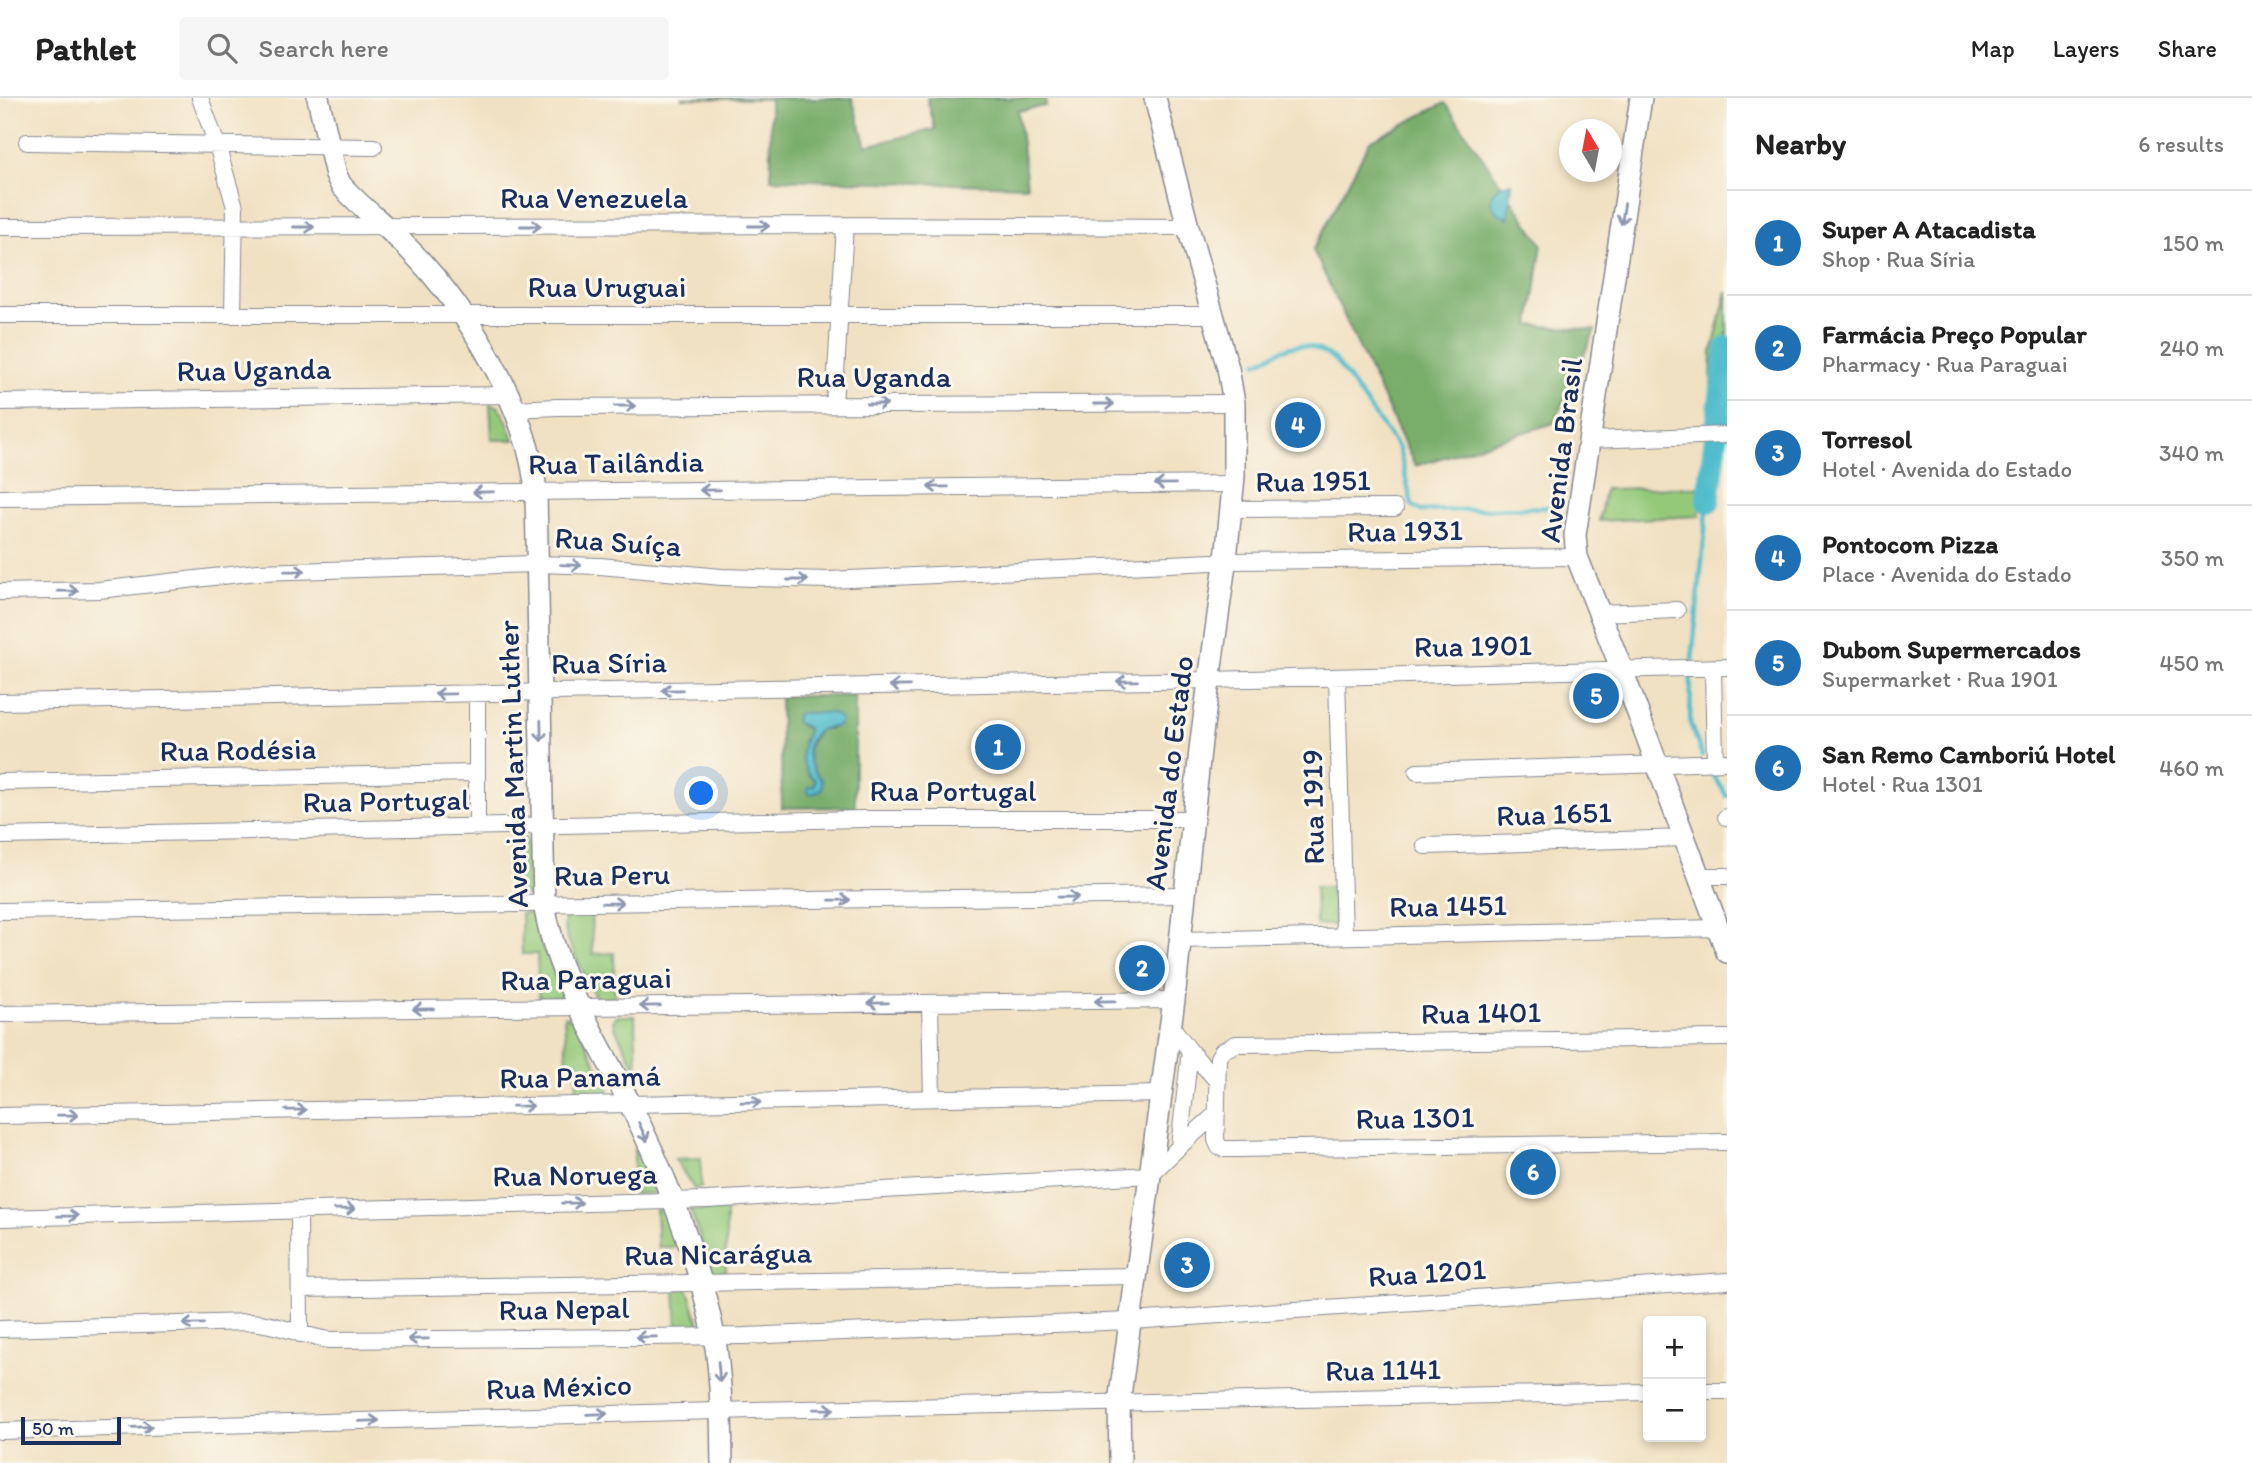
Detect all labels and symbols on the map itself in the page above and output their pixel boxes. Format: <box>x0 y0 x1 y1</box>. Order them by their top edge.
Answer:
north arrow <box>1559 119 1622 182</box>
street label: Rua Venezuela <box>500 179 688 216</box>
one-way arrow <box>1616 202 1629 225</box>
one-way arrow <box>520 219 543 233</box>
one-way arrow <box>747 219 770 233</box>
one-way arrow <box>292 220 315 234</box>
street label: Rua Uruguai <box>528 268 686 305</box>
street label: Rua Uganda <box>176 350 332 389</box>
street label: Avenida Brasil <box>1531 355 1590 544</box>
street label: Rua Uganda <box>797 358 952 395</box>
one-way arrow <box>1093 397 1116 411</box>
one-way arrow <box>865 398 888 411</box>
one-way arrow <box>613 399 636 413</box>
pin: 4 <box>1275 399 1321 451</box>
street label: Rua Tailândia <box>528 442 705 483</box>
street label: Rua 1951 <box>1255 461 1371 500</box>
one-way arrow <box>1154 478 1177 491</box>
one-way arrow <box>926 480 949 494</box>
one-way arrow <box>699 483 722 497</box>
one-way arrow <box>472 485 495 499</box>
street label: Rua 1931 <box>1347 511 1463 550</box>
street label: Rua Suíça <box>553 519 683 564</box>
one-way arrow <box>559 558 582 571</box>
one-way arrow <box>283 564 306 577</box>
one-way arrow <box>786 573 809 587</box>
one-way arrow <box>56 584 79 597</box>
street label: Avenida Martin Luther <box>489 620 536 908</box>
street label: Rua 1901 <box>1414 626 1532 665</box>
street label: Rua Síria <box>551 643 668 682</box>
street label: Avenida do Estado <box>1136 654 1201 892</box>
pin: 5 <box>1573 670 1619 722</box>
one-way arrow <box>1116 675 1139 688</box>
one-way arrow <box>888 679 911 692</box>
one-way arrow <box>661 683 684 696</box>
one-way arrow <box>433 687 456 701</box>
one-way arrow <box>534 719 548 742</box>
pin: 1 <box>975 721 1021 773</box>
street label: Rua Rodésia <box>159 730 317 769</box>
street label: Rua 1919 <box>1293 749 1332 865</box>
street label: Rua Portugal <box>870 772 1037 809</box>
your location <box>684 776 718 810</box>
street label: Rua Portugal <box>302 781 470 820</box>
street label: Rua 1651 <box>1496 793 1613 834</box>
street label: Rua Peru <box>554 855 670 894</box>
street label: Rua 1451 <box>1389 886 1507 925</box>
one-way arrow <box>1056 890 1079 903</box>
one-way arrow <box>828 893 851 906</box>
one-way arrow <box>601 896 624 909</box>
pin: 2 <box>1119 942 1165 994</box>
street label: Rua Paraguai <box>500 959 672 998</box>
street label: Rua 1401 <box>1420 993 1542 1032</box>
one-way arrow <box>1094 994 1117 1008</box>
one-way arrow <box>867 997 890 1010</box>
one-way arrow <box>639 999 662 1013</box>
one-way arrow <box>412 1002 435 1016</box>
street label: Rua Panamá <box>499 1057 661 1096</box>
one-way arrow <box>739 1095 762 1109</box>
street label: Rua 1301 <box>1355 1098 1475 1137</box>
one-way arrow <box>511 1099 534 1113</box>
one-way arrow <box>284 1104 307 1117</box>
one-way arrow <box>56 1108 79 1122</box>
one-way arrow <box>637 1121 650 1143</box>
pin: 6 <box>1510 1146 1556 1198</box>
street label: Rua Noruega <box>492 1155 658 1194</box>
one-way arrow <box>560 1197 583 1210</box>
one-way arrow <box>333 1202 356 1216</box>
one-way arrow <box>56 1209 79 1223</box>
street label: Rua Nicarágua <box>624 1233 813 1274</box>
pin: 3 <box>1164 1239 1210 1291</box>
street label: Rua 1201 <box>1367 1250 1487 1295</box>
street label: Rua Nepal <box>498 1289 630 1328</box>
one-way arrow <box>182 1317 205 1330</box>
one-way arrow <box>635 1330 658 1343</box>
one-way arrow <box>407 1332 430 1346</box>
street label: Rua 1141 <box>1325 1350 1441 1389</box>
one-way arrow <box>713 1360 726 1382</box>
street label: Rua México <box>485 1365 633 1408</box>
one-way arrow <box>812 1402 835 1416</box>
one-way arrow <box>585 1408 608 1421</box>
scale bar <box>21 1414 121 1446</box>
one-way arrow <box>357 1414 380 1427</box>
one-way arrow <box>130 1421 153 1434</box>

